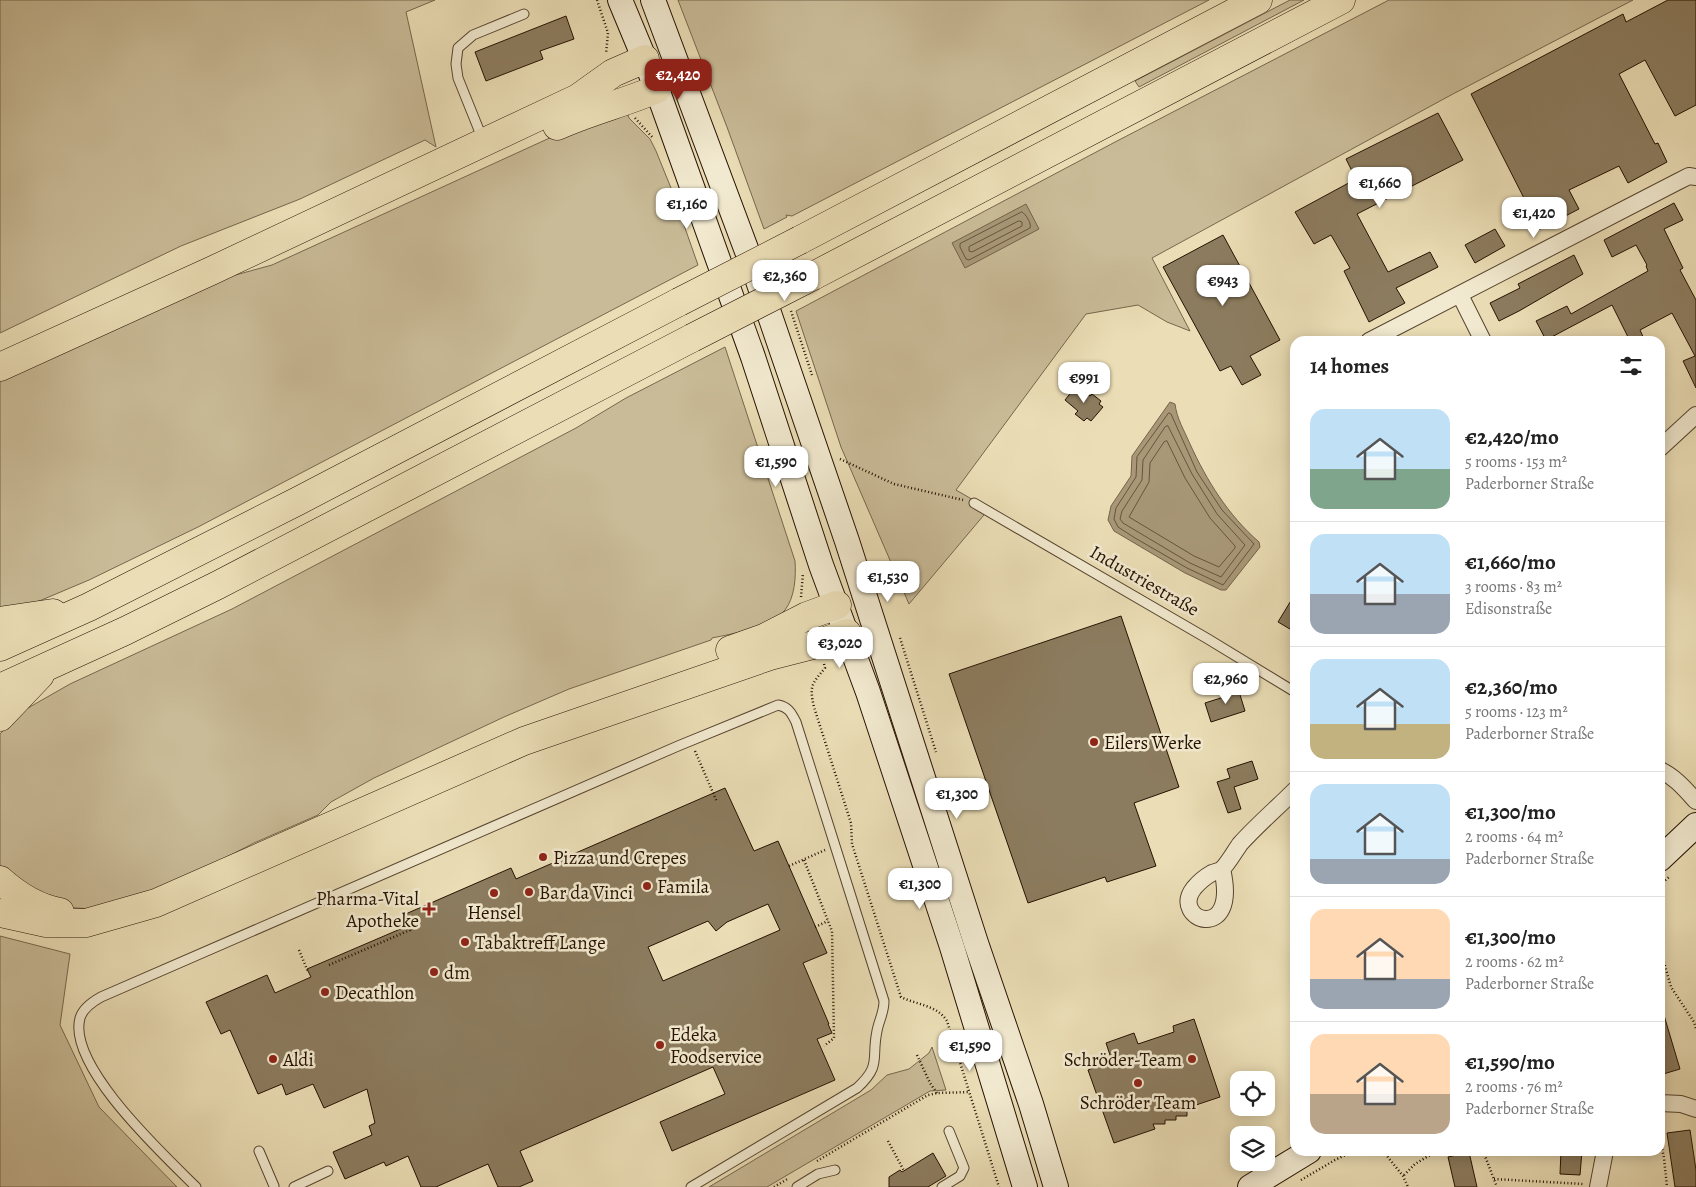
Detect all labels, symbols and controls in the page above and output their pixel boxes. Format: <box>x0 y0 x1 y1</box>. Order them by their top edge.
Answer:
pin: €2,420 <box>637 58 719 101</box>
text: €2,420 <box>656 64 700 86</box>
pin: €1,660 <box>1339 166 1421 209</box>
text: €1,660 <box>1359 172 1401 194</box>
pin: €1,160 <box>646 188 728 230</box>
text: €1,160 <box>667 193 707 215</box>
pin: €1,420 <box>1493 196 1575 239</box>
text: €1,420 <box>1513 202 1555 224</box>
pin: €2,360 <box>744 260 826 302</box>
pin: €943 <box>1193 264 1253 307</box>
text: €2,360 <box>763 265 807 287</box>
text: €943 <box>1208 270 1239 292</box>
text: 14 homes <box>1310 352 1389 380</box>
icon: filters <box>1617 352 1645 380</box>
pin: €991 <box>1054 362 1114 404</box>
text: €991 <box>1069 367 1099 389</box>
text: €2,420/mo <box>1465 423 1559 451</box>
icon: home <box>1350 429 1410 489</box>
pin: €1,590 <box>735 446 817 488</box>
text: €1,590 <box>755 451 797 473</box>
text: 5 rooms · 153 m² <box>1465 451 1567 473</box>
text: Paderborner Straße <box>1465 473 1594 495</box>
street label: Industriestraße <box>1085 539 1204 623</box>
text: €1,660/mo <box>1465 548 1556 576</box>
icon: home <box>1350 554 1410 614</box>
pin: €1,530 <box>847 560 929 603</box>
text: €1,530 <box>868 566 908 588</box>
text: 3 rooms · 83 m² <box>1465 576 1562 598</box>
text: Edisonstraße <box>1465 598 1552 620</box>
pin: €3,020 <box>799 626 881 669</box>
text: €3,020 <box>818 632 862 654</box>
pin: €2,960 <box>1185 662 1267 705</box>
text: €2,960 <box>1204 668 1248 690</box>
text: €2,360/mo <box>1465 673 1558 701</box>
icon: home <box>1350 679 1410 739</box>
text: 5 rooms · 123 m² <box>1465 701 1568 723</box>
text: Paderborner Straße <box>1465 723 1594 745</box>
place label: Eilers Werke <box>1104 730 1202 756</box>
marker: Eilers Werke <box>1088 736 1100 748</box>
pin: €1,300 <box>916 778 998 820</box>
text: €1,300 <box>936 783 978 805</box>
text: €1,300/mo <box>1465 798 1556 826</box>
icon: home <box>1350 804 1410 864</box>
text: 2 rooms · 64 m² <box>1465 826 1563 848</box>
place label: Pizza und Crepes <box>553 845 687 871</box>
text: Paderborner Straße <box>1465 848 1594 870</box>
marker: Pizza und Crepes <box>537 851 549 863</box>
pin: €1,300 <box>879 868 961 910</box>
text: €1,300 <box>899 873 941 895</box>
place label: Famila <box>657 874 710 900</box>
place label: Bar da Vinci <box>539 880 633 906</box>
marker: Famila <box>641 880 653 892</box>
place label: Pharma-Vital Apotheke <box>316 886 419 934</box>
marker: Bar da Vinci <box>523 886 535 898</box>
marker: Hensel <box>488 887 500 899</box>
place label: Hensel <box>467 900 521 926</box>
marker: Pharma-Vital Apotheke <box>423 903 435 915</box>
text: €1,300/mo <box>1465 923 1556 951</box>
icon: home <box>1350 929 1410 989</box>
place label: Tabaktreff Lange <box>475 930 606 956</box>
marker: Tabaktreff Lange <box>459 936 471 948</box>
text: 2 rooms · 62 m² <box>1465 951 1564 973</box>
place label: dm <box>444 960 470 986</box>
marker: dm <box>428 966 440 978</box>
text: Paderborner Straße <box>1465 973 1594 995</box>
place label: Decathlon <box>335 980 415 1006</box>
marker: Decathlon <box>319 986 331 998</box>
place label: Edeka Foodservice <box>670 1022 762 1070</box>
pin: €1,590 <box>929 1030 1011 1072</box>
text: €1,590 <box>949 1035 991 1057</box>
marker: Edeka Foodservice <box>654 1039 666 1051</box>
place label: Aldi <box>282 1047 314 1073</box>
place label: Schröder-Team <box>1064 1047 1182 1073</box>
text: €1,590/mo <box>1465 1048 1555 1076</box>
marker: Aldi <box>267 1053 279 1065</box>
marker: Schröder-Team <box>1186 1053 1198 1065</box>
icon: home <box>1350 1054 1410 1114</box>
map controls <box>1230 1071 1275 1171</box>
button: locate <box>1230 1071 1275 1116</box>
text: 2 rooms · 76 m² <box>1465 1076 1563 1098</box>
marker: Schröder Team <box>1132 1077 1144 1089</box>
place label: Schröder Team <box>1080 1090 1196 1116</box>
text: Paderborner Straße <box>1465 1098 1594 1120</box>
button: layers <box>1230 1126 1275 1171</box>

